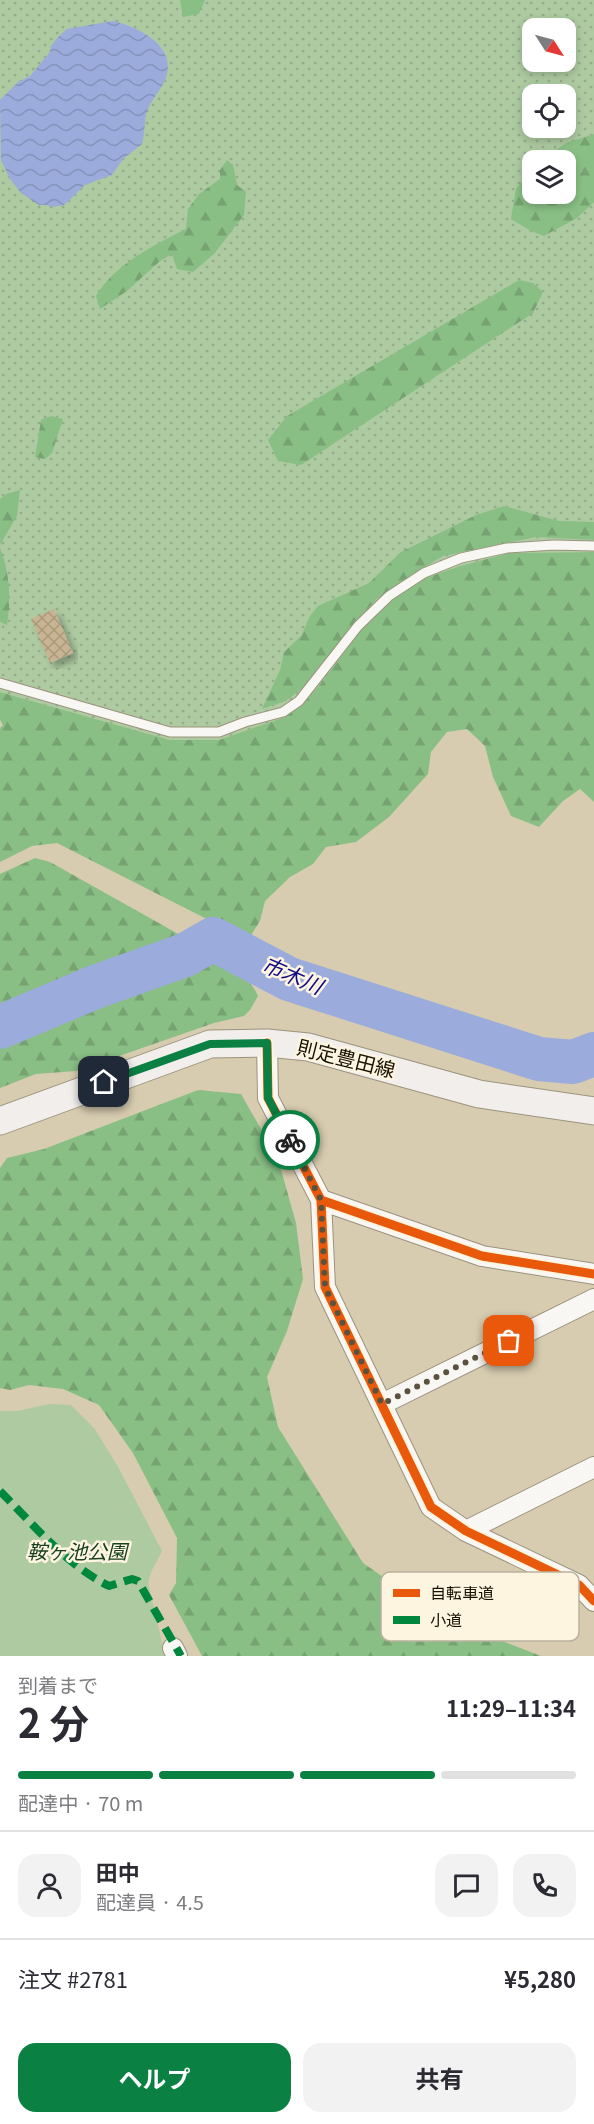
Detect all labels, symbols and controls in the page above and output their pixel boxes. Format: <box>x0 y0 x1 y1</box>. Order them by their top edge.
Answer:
north arrow <box>522 18 576 72</box>
map controls <box>522 18 576 204</box>
button: locate <box>522 84 576 138</box>
button: layers <box>522 150 576 204</box>
water label: 市木川 <box>258 948 329 1001</box>
street label: 則定豊田線 <box>294 1031 398 1084</box>
pin <box>78 1056 129 1107</box>
icon: home <box>87 1065 120 1098</box>
courier <box>260 1110 320 1170</box>
icon: bike <box>274 1124 307 1157</box>
pin <box>483 1315 534 1366</box>
icon: bag <box>492 1324 525 1357</box>
park label: 鞍ヶ池公園 <box>27 1536 130 1565</box>
legend <box>381 1572 579 1641</box>
text: 自転車道 <box>430 1580 494 1604</box>
text: 小道 <box>430 1607 462 1631</box>
text: 到着まで <box>18 1670 98 1699</box>
text: 11:29–11:34 <box>446 1691 576 1723</box>
text: 2 分 <box>18 1693 89 1749</box>
text: 配達中 · 70 m <box>18 1788 143 1817</box>
button: person <box>18 1854 81 1917</box>
button: chat <box>435 1854 498 1917</box>
button: phone <box>513 1854 576 1917</box>
text: 田中 <box>96 1855 140 1887</box>
text: 配達員 · 4.5 <box>96 1887 204 1916</box>
text: 注文 #2781 <box>18 1962 128 1994</box>
text: ¥5,280 <box>504 1962 576 1994</box>
button: ヘルプ <box>18 2043 291 2112</box>
button: 共有 <box>303 2043 576 2112</box>

